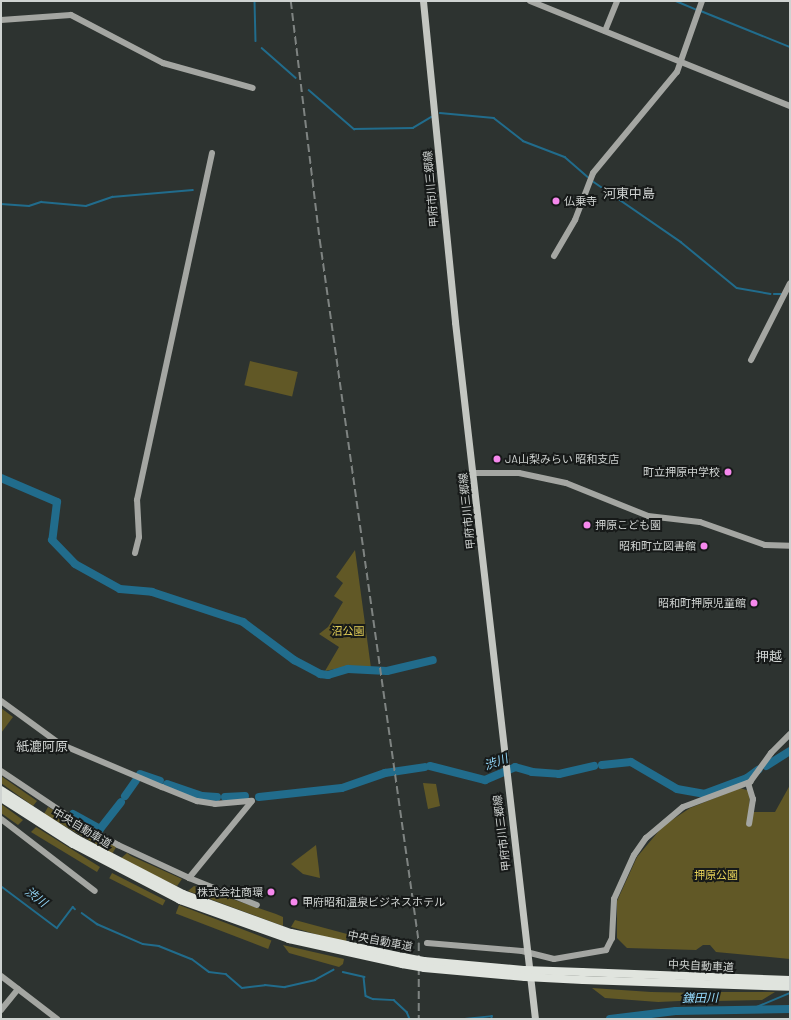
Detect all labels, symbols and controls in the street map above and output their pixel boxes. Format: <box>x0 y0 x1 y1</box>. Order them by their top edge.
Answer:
street label: 甲府市川三郷線 <box>421 150 441 228</box>
district label: 河東中島 <box>603 185 655 201</box>
place label: 仏乗寺 <box>564 194 597 208</box>
marker: 仏乗寺 <box>551 196 561 206</box>
place label: JA山梨みらい 昭和支店 <box>505 452 619 466</box>
marker: JA山梨みらい 昭和支店 <box>492 454 502 464</box>
place label: 町立押原中学校 <box>643 465 720 479</box>
marker: 町立押原中学校 <box>723 467 733 477</box>
street label: 甲府市川三郷線 <box>456 472 478 550</box>
place label: 押原こども園 <box>595 518 661 532</box>
marker: 押原こども園 <box>582 520 592 530</box>
place label: 昭和町立図書館 <box>619 539 696 553</box>
marker: 昭和町立図書館 <box>699 541 709 551</box>
place label: 昭和町押原児童館 <box>658 596 746 610</box>
marker: 昭和町押原児童館 <box>749 598 759 608</box>
park label: 沼公園 <box>332 624 364 638</box>
district label: 押越 <box>756 648 782 664</box>
district label: 紙漉阿原 <box>16 738 68 754</box>
water label: 渋川 <box>482 751 510 773</box>
street label: 甲府市川三郷線 <box>491 794 513 872</box>
street label: 中央自動車道 <box>50 805 114 851</box>
park label: 押原公園 <box>694 868 738 882</box>
water label: 渋川 <box>22 884 50 910</box>
place label: 株式会社商環 <box>197 885 263 899</box>
marker: 株式会社商環 <box>266 887 276 897</box>
place label: 甲府昭和温泉ビジネスホテル <box>302 895 445 909</box>
marker: 甲府昭和温泉ビジネスホテル <box>289 897 299 907</box>
street label: 中央自動車道 <box>346 928 414 954</box>
street label: 中央自動車道 <box>668 958 734 974</box>
water label: 鎌田川 <box>682 990 718 1006</box>

